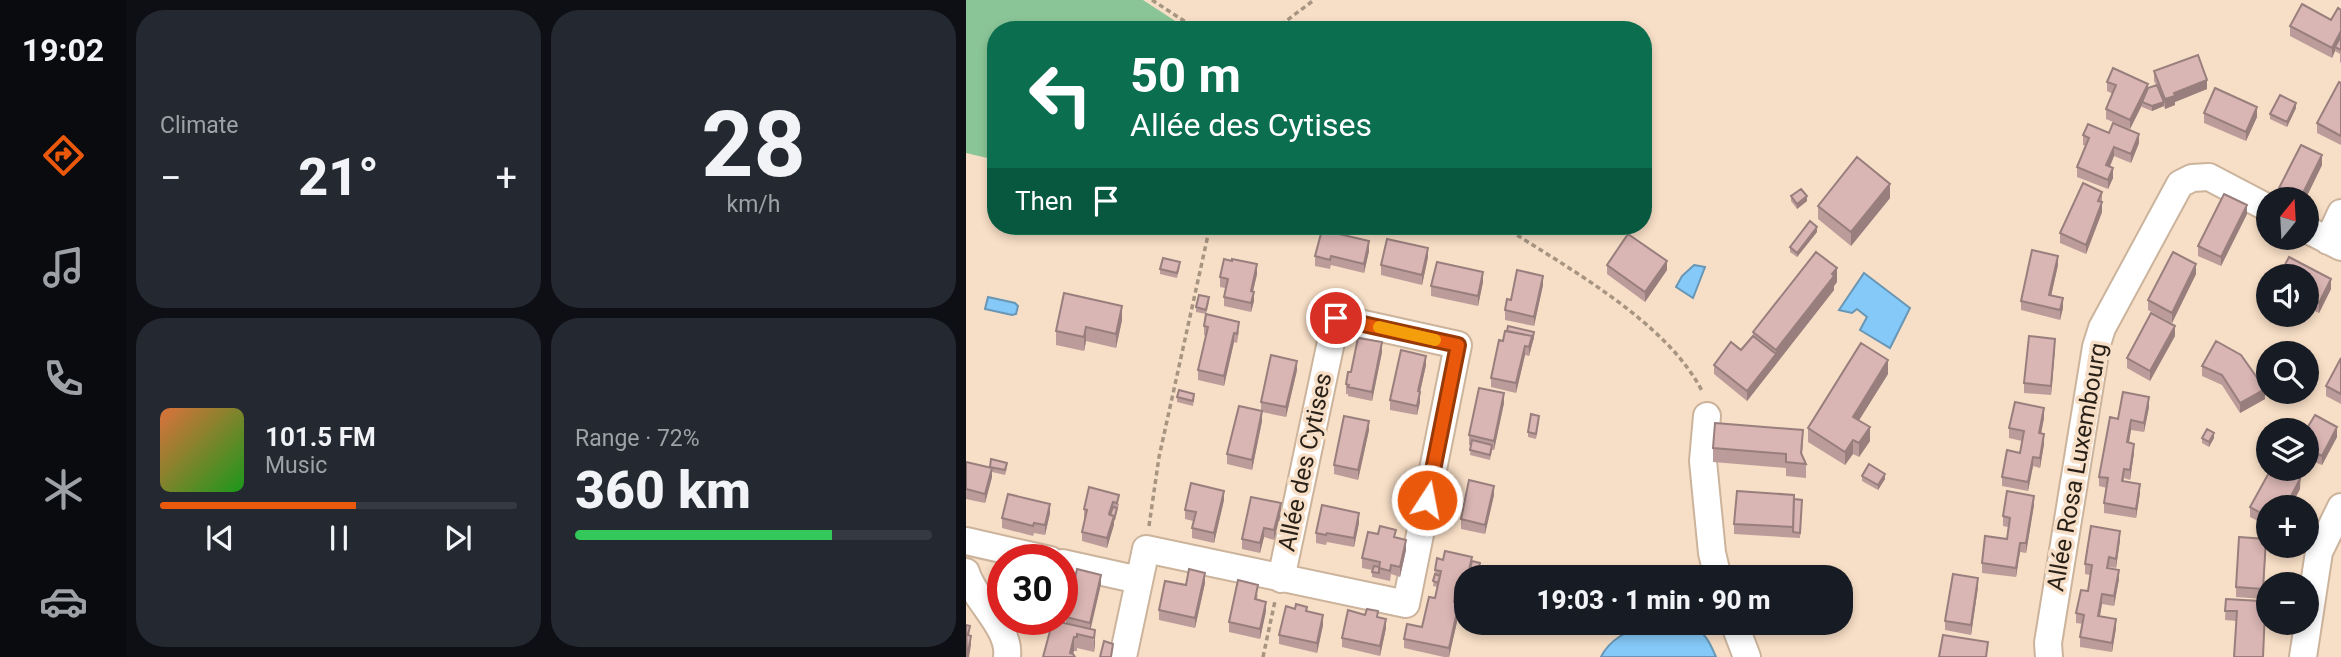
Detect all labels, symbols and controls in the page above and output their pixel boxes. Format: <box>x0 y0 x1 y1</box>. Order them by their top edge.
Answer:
text: 19:02 <box>22 31 104 69</box>
text: 50 m <box>1130 47 1241 104</box>
icon: left <box>1015 49 1106 140</box>
text: 28 <box>701 92 806 198</box>
text: Allée des Cytises <box>1130 106 1372 144</box>
text: Climate <box>160 112 239 139</box>
icon: directions <box>39 131 88 180</box>
text: 21° <box>298 147 379 208</box>
text: − <box>160 156 182 200</box>
text: + <box>495 156 517 200</box>
icon: arrive <box>1087 182 1125 220</box>
text: Then <box>1015 186 1073 216</box>
north arrow <box>2256 187 2319 250</box>
map controls <box>2256 187 2319 635</box>
text: km/h <box>727 191 781 218</box>
icon: music <box>39 243 88 292</box>
button: sound <box>2256 264 2319 327</box>
pin <box>1306 288 1366 348</box>
icon: arrive <box>1317 299 1355 337</box>
street label: Allée Rosa Luxembourg <box>2041 341 2113 593</box>
button: search <box>2256 341 2319 404</box>
icon: phone <box>39 354 88 403</box>
street label: Allée des Cytises <box>1272 370 1338 554</box>
button: layers <box>2256 418 2319 481</box>
text: 101.5 FM <box>265 422 376 452</box>
text: Range · 72% <box>575 425 700 452</box>
text: Music <box>265 452 327 479</box>
text: 360 km <box>575 460 751 521</box>
position arrow <box>1390 463 1464 537</box>
icon: climate <box>39 465 88 514</box>
button: + <box>2256 495 2319 558</box>
icon: previous <box>201 519 239 557</box>
icon: pause <box>320 519 358 557</box>
icon: next <box>439 519 477 557</box>
speed limit sign: 30 <box>987 544 1078 635</box>
button: − <box>2256 572 2319 635</box>
icon: car <box>39 577 88 626</box>
text: 19:03 · 1 min · 90 m <box>1536 585 1771 615</box>

